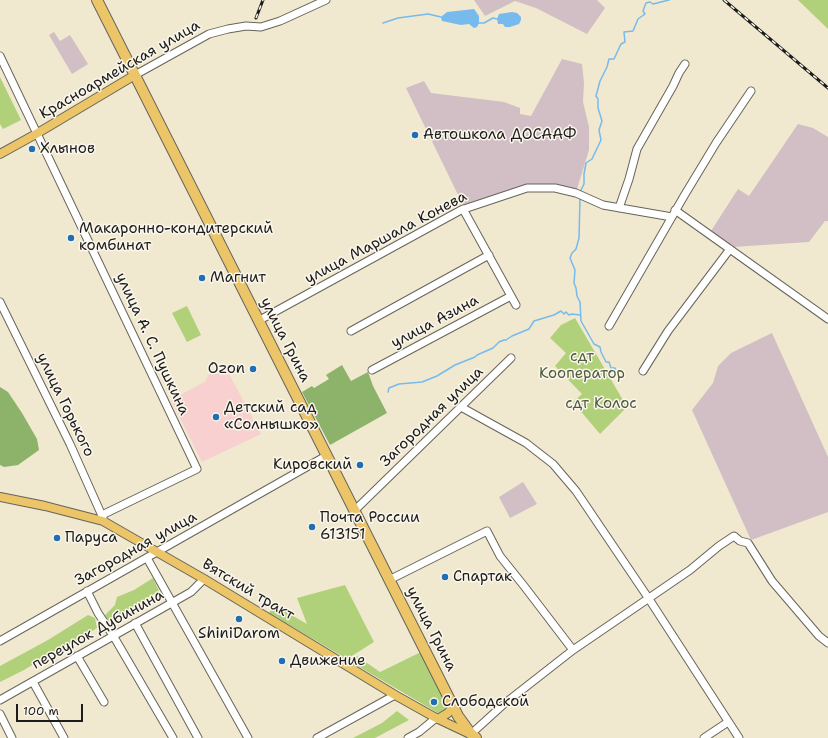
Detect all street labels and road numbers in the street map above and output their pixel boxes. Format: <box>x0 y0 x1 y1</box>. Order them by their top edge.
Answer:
street label: Красноармейская улица <box>37 17 203 123</box>
street label: улица Маршала Конева <box>302 188 470 288</box>
street label: улица А. С. Пушкина <box>111 270 193 418</box>
street label: улица Азина <box>388 291 482 353</box>
street label: улица Грина <box>256 295 314 385</box>
street label: улица Горького <box>32 350 98 460</box>
street label: Загородная улица <box>377 363 487 471</box>
street label: Загородная улица <box>72 508 200 590</box>
street label: Вятский тракт <box>199 555 297 625</box>
street label: улица Грина <box>402 584 460 674</box>
street label: переулок Дубинина <box>29 586 167 674</box>

